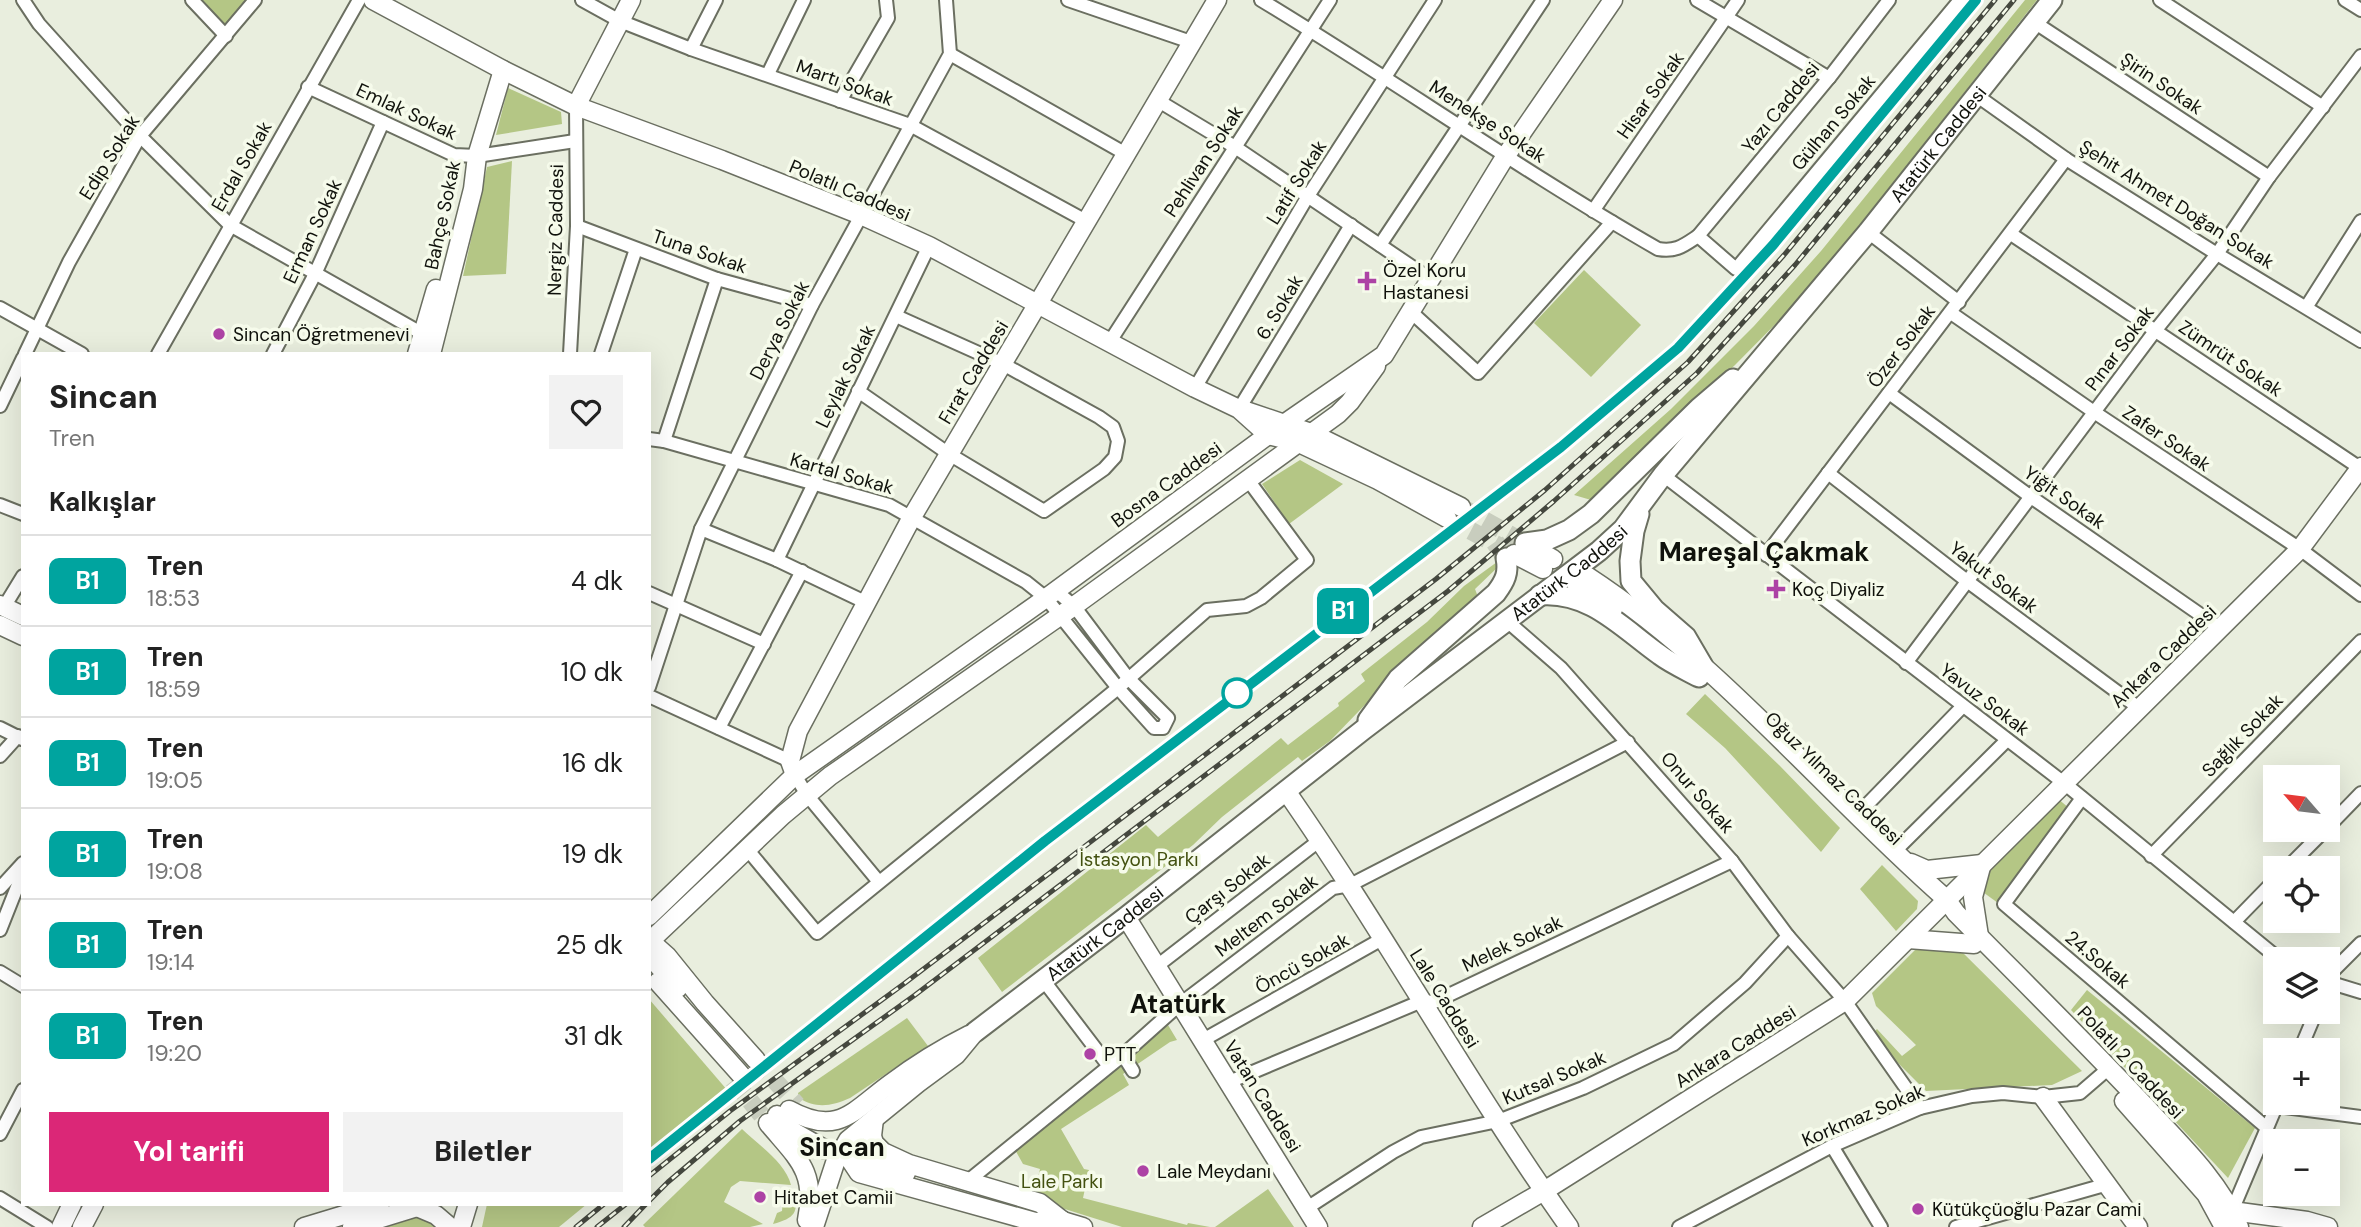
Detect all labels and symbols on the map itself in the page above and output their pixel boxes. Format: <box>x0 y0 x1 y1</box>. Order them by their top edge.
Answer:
street label: Hisar Sokak <box>1611 46 1690 144</box>
street label: Şirin Sokak <box>2116 47 2208 120</box>
street label: Martı Sokak <box>793 53 897 112</box>
street label: Yazı Caddesi <box>1736 57 1825 158</box>
street label: Gülhan Sokak <box>1786 69 1881 176</box>
street label: Menekşe Sokak <box>1424 74 1551 169</box>
street label: Emlak Sokak <box>352 77 462 146</box>
street label: Atatürk Caddesi <box>1884 81 1992 208</box>
street label: Pehlivan Sokak <box>1158 100 1249 222</box>
street label: Edip Sokak <box>74 110 146 204</box>
street label: Erdal Sokak <box>205 116 278 216</box>
street label: Şehit Ahmet Doğan Sokak <box>2075 134 2279 275</box>
street label: Latif Sokak <box>1261 135 1332 229</box>
street label: Polatlı Caddesi <box>785 154 914 227</box>
street label: Bahçe Sokak <box>419 158 466 272</box>
street label: Nergiz Caddesi <box>542 164 569 296</box>
street label: Erman Sokak <box>277 174 348 288</box>
street label: Tuna Sokak <box>649 224 751 279</box>
place label: Özel Koru Hastanesi <box>1383 258 1469 305</box>
street label: 6. Sokak <box>1250 270 1309 344</box>
marker: Özel Koru Hastanesi <box>1357 271 1377 291</box>
street label: Derya Sokak <box>744 276 815 384</box>
street label: Özer Sokak <box>1862 299 1941 393</box>
street label: Pınar Sokak <box>2079 300 2160 396</box>
street label: Zümrüt Sokak <box>2174 314 2288 403</box>
street label: Fırat Caddesi <box>933 316 1014 429</box>
street label: Leylak Sokak <box>810 320 881 432</box>
place label: Sincan Öğretmenevi <box>233 322 410 347</box>
marker: Sincan Öğretmenevi <box>211 326 227 342</box>
street label: Zafer Sokak <box>2118 400 2216 477</box>
street label: Bosna Caddesi <box>1106 436 1227 533</box>
street label: Kartal Sokak <box>787 447 897 500</box>
street label: Yiğit Sokak <box>2019 460 2111 535</box>
street label: Atatürk Caddesi <box>1506 519 1633 626</box>
district label: Mareşal Çakmak <box>1659 535 1869 569</box>
street label: Yakut Sokak <box>1944 536 2043 619</box>
place label: Koç Diyaliz <box>1792 577 1884 602</box>
marker: Koç Diyaliz <box>1766 579 1786 599</box>
line badge: B1 <box>1312 588 1374 634</box>
street label: Ankara Caddesi <box>2105 599 2222 713</box>
street label: Yavuz Sokak <box>1935 658 2035 742</box>
unlabelled marker <box>1222 678 1252 708</box>
street label: Sağlık Sokak <box>2196 688 2289 782</box>
street label: Oğuz Yılmaz Caddesi <box>1759 706 1908 851</box>
street label: Onur Sokak <box>1655 746 1740 839</box>
north arrow <box>2263 765 2340 842</box>
park label: İstasyon Parkı <box>1079 847 1199 872</box>
street label: Çarşı Sokak <box>1180 847 1275 929</box>
street label: Meltem Sokak <box>1210 868 1323 962</box>
street label: Atatürk Caddesi <box>1041 880 1169 987</box>
street label: Melek Sokak <box>1458 909 1567 978</box>
street label: 24.Sokak <box>2060 925 2136 994</box>
street label: Öncü Sokak <box>1251 927 1354 1000</box>
street label: Lale Caddesi <box>1404 944 1485 1053</box>
district label: Atatürk <box>1130 987 1226 1021</box>
street label: Ankara Caddesi <box>1670 999 1800 1094</box>
street label: Polatlı 2 Caddesi <box>2072 1001 2189 1124</box>
street label: Vatan Caddesi <box>1218 1035 1307 1157</box>
place label: PTT <box>1104 1042 1137 1067</box>
street label: Kutsal Sokak <box>1499 1044 1610 1110</box>
marker: PTT <box>1082 1046 1098 1062</box>
street label: Korkmaz Sokak <box>1798 1078 1929 1153</box>
district label: Sincan <box>799 1130 885 1164</box>
place label: Lale Meydanı <box>1157 1159 1271 1184</box>
marker: Lale Meydanı <box>1135 1163 1151 1179</box>
park label: Lale Parkı <box>1021 1169 1103 1194</box>
place label: Hitabet Camii <box>774 1185 893 1210</box>
marker: Hitabet Camii <box>752 1189 768 1205</box>
place label: Kütükçüoğlu Pazar Cami <box>1932 1197 2141 1222</box>
marker: Kütükçüoğlu Pazar Cami <box>1910 1201 1926 1217</box>

